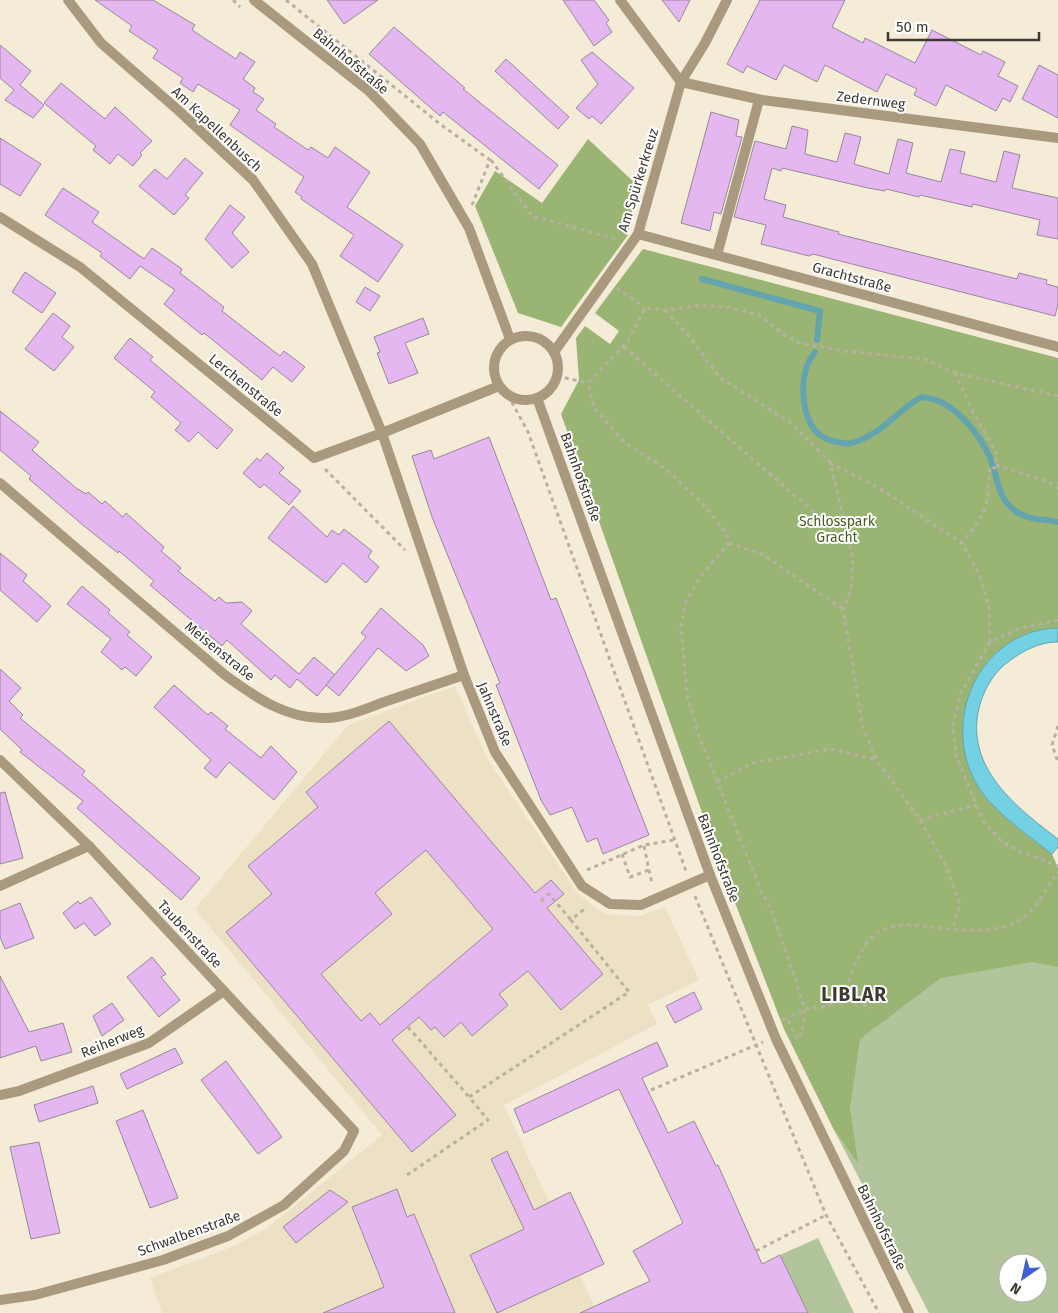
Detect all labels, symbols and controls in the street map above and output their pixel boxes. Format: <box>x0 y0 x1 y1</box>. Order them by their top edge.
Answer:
scale bar <box>888 10 1039 42</box>
text: 50 m <box>896 18 929 36</box>
street label: Bahnhofstraße <box>309 25 392 98</box>
street label: Am Kapellenbusch <box>168 83 265 176</box>
street label: Zedernweg <box>836 88 907 113</box>
street label: Am Spürkerkreuz <box>615 126 662 234</box>
street label: Grachtstraße <box>810 259 893 296</box>
street label: Lerchenstraße <box>205 350 286 420</box>
street label: Bahnhofstraße <box>557 430 605 524</box>
park label: Schlosspark Gracht <box>799 513 876 546</box>
street label: Meisenstraße <box>181 618 258 685</box>
street label: Jahnstraße <box>473 679 516 749</box>
street label: Bahnhofstraße <box>694 811 743 905</box>
street label: Taubenstraße <box>154 897 225 972</box>
district label: LIBLAR <box>821 983 887 1006</box>
street label: Reiherweg <box>78 1021 147 1062</box>
street label: Bahnhofstraße <box>853 1181 910 1273</box>
street label: Schwalbenstraße <box>135 1207 243 1260</box>
north arrow <box>998 1253 1048 1303</box>
text: N <box>1007 1279 1025 1298</box>

